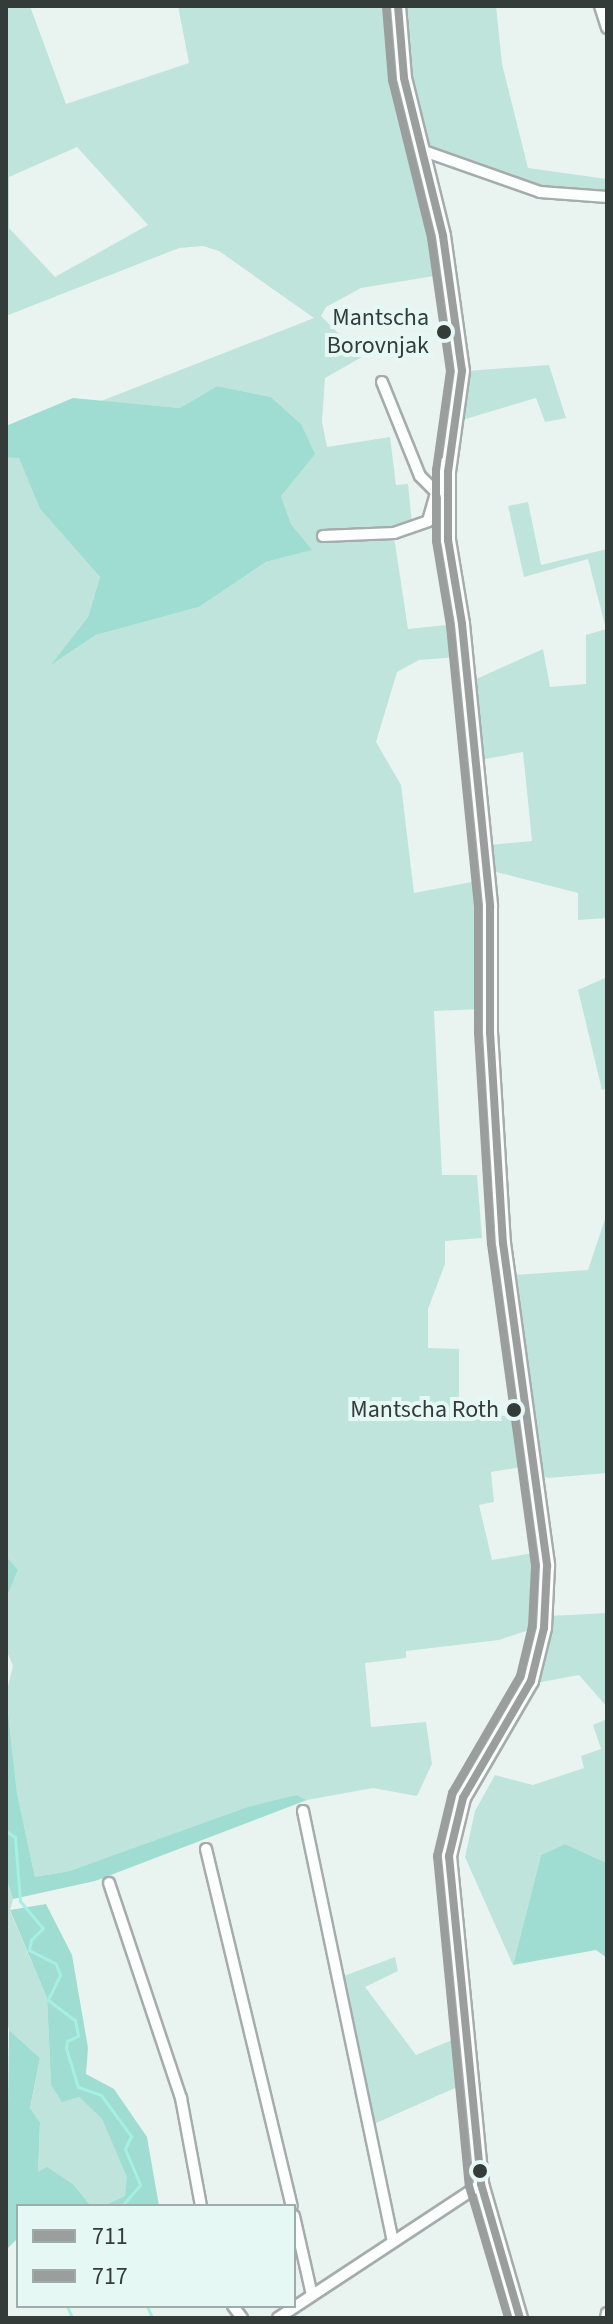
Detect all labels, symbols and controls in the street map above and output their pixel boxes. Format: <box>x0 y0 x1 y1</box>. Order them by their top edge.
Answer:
place label: Mantscha Borovnjak <box>327 304 429 360</box>
marker: Mantscha Borovnjak <box>436 324 452 340</box>
place label: Mantscha Roth <box>350 1396 499 1424</box>
marker: Mantscha Roth <box>506 1402 522 1418</box>
unlabelled marker <box>472 2163 488 2179</box>
legend <box>16 2204 296 2308</box>
text: 711 <box>92 2219 128 2254</box>
text: 717 <box>92 2259 128 2294</box>

